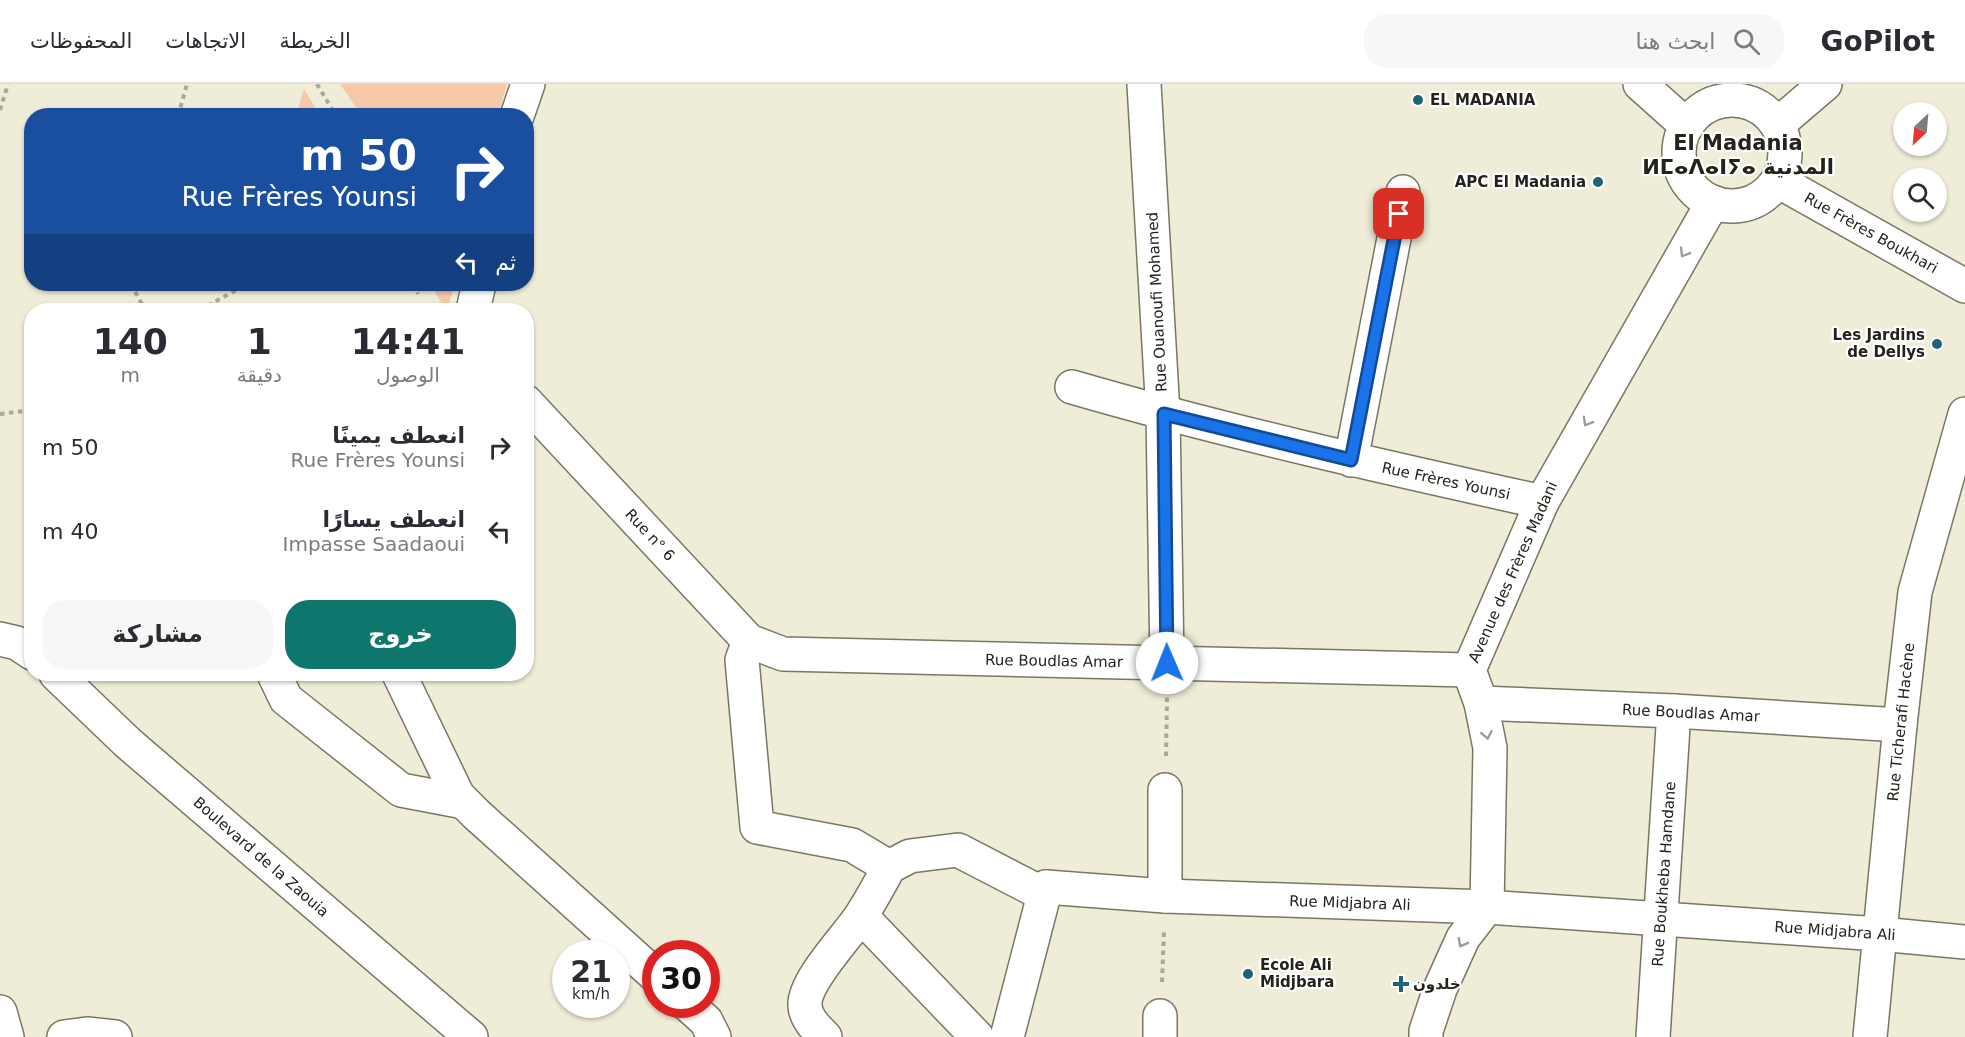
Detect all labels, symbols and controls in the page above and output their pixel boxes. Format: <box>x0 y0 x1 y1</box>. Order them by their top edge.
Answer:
search box <box>1364 14 1784 68</box>
icon: search <box>1730 25 1763 58</box>
text: GoPilot <box>1820 25 1935 58</box>
text: المحفوظات <box>30 29 132 53</box>
text: الاتجاهات <box>165 29 246 53</box>
text: الخريطة <box>279 29 351 53</box>
text: ابحث هنا <box>1635 29 1715 54</box>
place label: EL MADANIA <box>1430 91 1536 109</box>
marker: EL MADANIA <box>1411 93 1425 107</box>
north arrow <box>1893 102 1947 156</box>
map controls <box>1893 102 1947 222</box>
text: 50 m <box>300 131 417 180</box>
district label: El Madania ⵍⵎⴰⴷⴰⵏⵢⴰ المدنية <box>1642 131 1834 179</box>
icon: right <box>438 132 516 210</box>
button: search <box>1893 168 1947 222</box>
place label: APC El Madania <box>1455 173 1586 191</box>
marker: APC El Madania <box>1591 175 1605 189</box>
text: Rue Frères Younsi <box>181 181 417 212</box>
pin <box>1373 188 1424 239</box>
street label: Rue Frères Boukhari <box>1801 189 1941 277</box>
icon: arrive <box>1382 197 1415 230</box>
street label: Rue Ouanoufi Mohamed <box>1143 211 1171 393</box>
icon: left <box>450 246 483 279</box>
one-way arrow <box>1679 247 1691 257</box>
text: ثم <box>495 250 516 275</box>
text: 140 <box>93 321 168 362</box>
text: 1 <box>247 321 272 362</box>
text: 14:41 <box>351 321 465 362</box>
place label: Les Jardins de Dellys <box>1833 326 1925 361</box>
marker: Les Jardins de Dellys <box>1930 337 1944 351</box>
text: m <box>121 363 140 387</box>
text: دقيقة <box>237 363 282 387</box>
text: الوصول <box>376 363 440 387</box>
one-way arrow <box>1583 416 1594 426</box>
text: انعطف يمينًا <box>332 423 465 448</box>
icon: right <box>483 431 516 464</box>
text: 50 m <box>42 435 98 460</box>
text: Rue Frères Younsi <box>291 448 465 472</box>
street label: Rue Frères Younsi <box>1380 459 1512 503</box>
street label: Avenue des Frères Madani <box>1465 479 1561 665</box>
street label: Rue n° 6 <box>621 505 679 565</box>
text: انعطف يسارًا <box>322 507 465 532</box>
icon: left <box>483 515 516 548</box>
text: 40 m <box>42 519 98 544</box>
text: Impasse Saadaoui <box>283 532 465 556</box>
button: مشاركة <box>42 600 273 669</box>
button: خروج <box>285 600 516 669</box>
position arrow <box>1135 631 1199 695</box>
street label: Rue Ticherafi Hacène <box>1884 642 1918 802</box>
street label: Rue Boudlas Amar <box>985 651 1124 671</box>
street label: Rue Boudlas Amar <box>1622 700 1761 726</box>
one-way arrow <box>1480 730 1493 740</box>
street label: Rue Boukheba Hamdane <box>1649 781 1679 967</box>
street label: Boulevard de la Zaouia <box>190 793 332 921</box>
street label: Rue Midjabra Ali <box>1289 892 1411 914</box>
street label: Rue Midjabra Ali <box>1774 918 1896 944</box>
one-way arrow <box>1458 936 1469 947</box>
speed limit sign: 30 <box>642 940 720 1018</box>
text: 21 <box>570 954 612 989</box>
place label: Ecole Ali Midjbara <box>1260 956 1334 991</box>
marker: Ecole Ali Midjbara <box>1241 967 1255 981</box>
place label: خلدون <box>1413 975 1461 993</box>
marker: خلدون <box>1394 977 1408 991</box>
text: km/h <box>572 985 610 1003</box>

